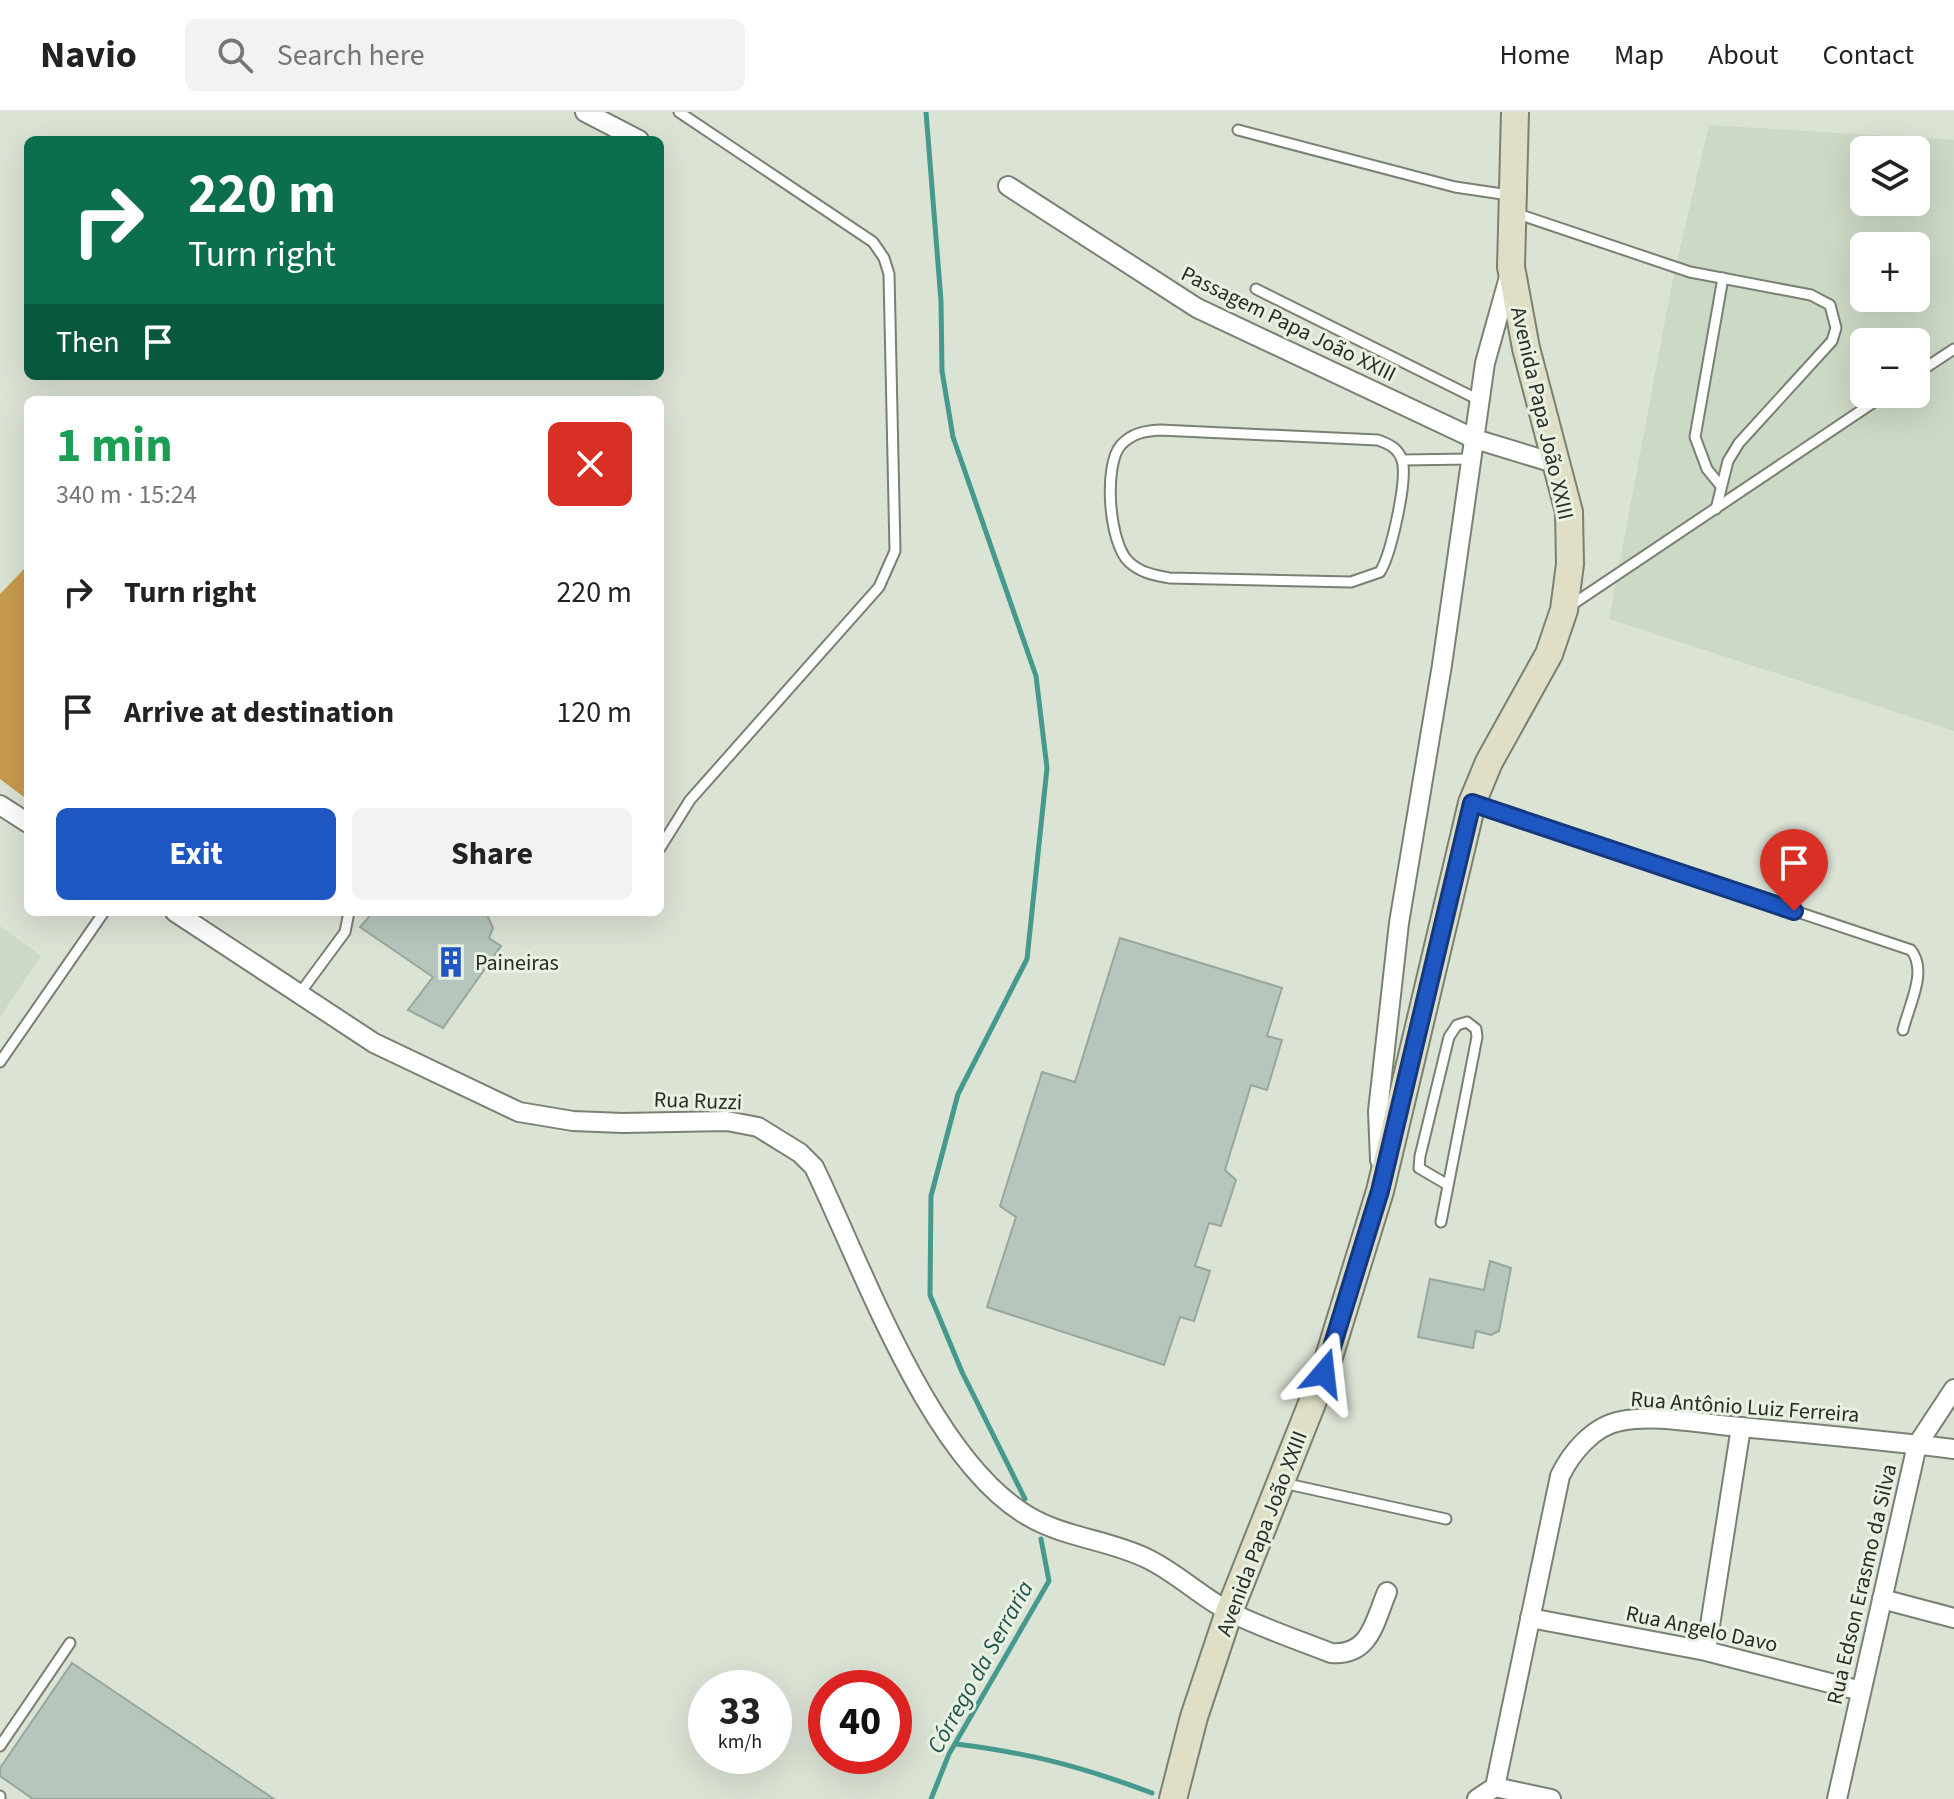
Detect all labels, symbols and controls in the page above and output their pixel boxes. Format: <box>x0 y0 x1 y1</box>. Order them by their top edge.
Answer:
search box <box>185 19 745 91</box>
text: Navio <box>40 28 137 82</box>
icon: search <box>213 33 257 77</box>
text: Search here <box>277 34 425 77</box>
text: Home <box>1499 35 1570 75</box>
text: Map <box>1614 35 1664 75</box>
text: About <box>1708 35 1779 75</box>
text: Contact <box>1823 35 1914 75</box>
map controls <box>1850 136 1930 408</box>
button: layers <box>1850 136 1930 216</box>
text: 220 m <box>188 155 336 234</box>
icon: right <box>56 168 160 272</box>
text: Turn right <box>188 229 336 280</box>
button: + <box>1850 232 1930 312</box>
street label: Passagem Papa João XXIII <box>1176 258 1402 390</box>
street label: Avenida Papa João XXIII <box>1502 304 1582 523</box>
icon: arrive <box>136 320 180 364</box>
text: Then <box>56 321 120 364</box>
button: − <box>1850 328 1930 408</box>
text: 1 min <box>56 412 173 480</box>
button: close <box>548 422 632 506</box>
text: 340 m · 15:24 <box>56 476 197 513</box>
icon: right <box>56 570 100 614</box>
text: Turn right <box>124 571 256 614</box>
text: 220 m <box>556 571 632 614</box>
icon: arrive <box>56 690 100 734</box>
text: Arrive at destination <box>124 691 394 734</box>
text: 120 m <box>556 691 632 734</box>
button: Exit <box>56 808 336 900</box>
button: Share <box>352 808 632 900</box>
pin <box>1760 829 1828 911</box>
icon: arrive <box>1772 841 1816 885</box>
building icon: Paineiras <box>434 945 468 979</box>
place label: Paineiras <box>475 947 559 979</box>
street label: Rua Ruzzi <box>653 1083 743 1119</box>
position arrow <box>1282 1331 1366 1415</box>
street label: Rua Antônio Luiz Ferreira <box>1629 1383 1860 1431</box>
street label: Avenida Papa João XXIII <box>1208 1426 1316 1641</box>
street label: Rua Edson Erasmo da Silva <box>1819 1461 1905 1708</box>
water label: Córrego da Serraria <box>918 1574 1043 1760</box>
street label: Rua Angelo Davo <box>1623 1597 1781 1661</box>
speed limit sign: 40 <box>808 1670 912 1774</box>
text: 33 <box>719 1683 761 1740</box>
text: km/h <box>718 1728 762 1756</box>

